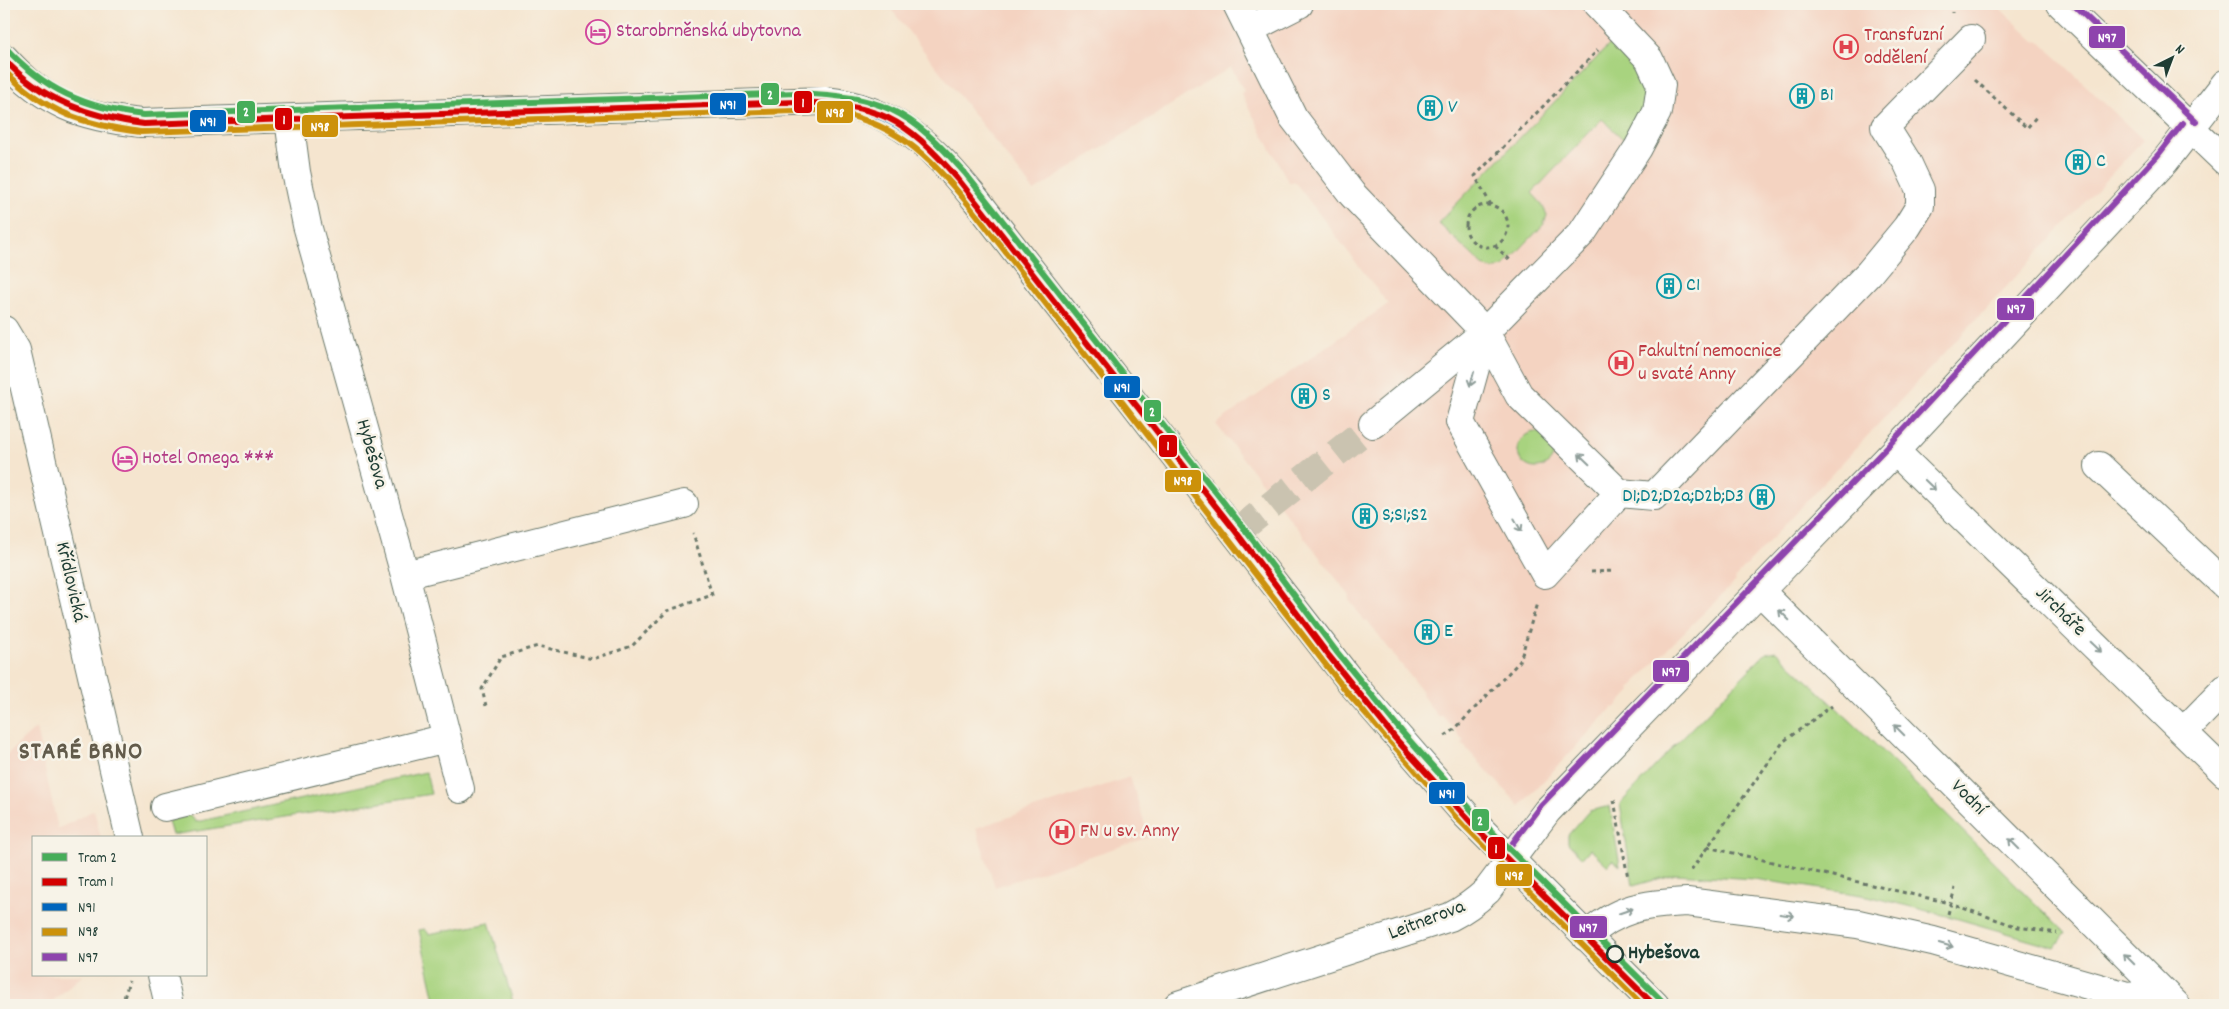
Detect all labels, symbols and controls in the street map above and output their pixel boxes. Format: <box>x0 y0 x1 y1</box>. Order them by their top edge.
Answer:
place label: Starobrněnská ubytovna <box>616 18 801 46</box>
hotel icon: Starobrněnská ubytovna <box>585 19 611 45</box>
place label: Transfuzní oddělení <box>1864 22 1944 73</box>
line badge: N97 <box>2088 25 2126 49</box>
text: N97 <box>2098 29 2117 49</box>
north arrow <box>2146 32 2196 82</box>
hospital icon: Transfuzní oddělení <box>1833 34 1859 60</box>
text: N <box>2170 40 2189 60</box>
line badge: 2 <box>760 82 780 106</box>
place label: B1 <box>1820 82 1834 110</box>
building icon: B1 <box>1789 83 1815 109</box>
text: 2 <box>767 86 773 106</box>
line badge: 1 <box>793 90 813 114</box>
line badge: N91 <box>709 92 747 116</box>
text: 1 <box>801 94 805 114</box>
place label: V <box>1448 94 1458 122</box>
building icon: V <box>1417 95 1443 121</box>
text: N91 <box>720 96 736 116</box>
line badge: 2 <box>236 100 256 124</box>
line badge: N98 <box>816 100 854 124</box>
text: 2 <box>243 103 249 123</box>
text: N98 <box>826 104 845 124</box>
line badge: 1 <box>274 107 293 131</box>
line badge: N91 <box>189 109 227 133</box>
text: 1 <box>282 111 286 131</box>
text: N91 <box>200 113 216 133</box>
line badge: N98 <box>301 114 339 138</box>
text: N98 <box>311 118 330 138</box>
place label: C <box>2096 148 2106 176</box>
building icon: C <box>2065 149 2091 175</box>
place label: C1 <box>1686 272 1700 300</box>
building icon: C1 <box>1656 273 1682 299</box>
line badge: N97 <box>1996 297 2035 321</box>
text: N97 <box>2007 300 2026 320</box>
place label: Fakultní nemocnice u svaté Anny <box>1638 338 1781 389</box>
hospital icon: Fakultní nemocnice u svaté Anny <box>1608 350 1634 376</box>
one-way arrow <box>1467 370 1476 386</box>
line badge: N91 <box>1103 375 1141 399</box>
text: N91 <box>1114 379 1130 399</box>
place label: S <box>1322 382 1331 410</box>
building icon: S <box>1291 383 1317 409</box>
line badge: 2 <box>1143 399 1162 423</box>
text: 2 <box>1149 403 1155 423</box>
street label: Hybešova <box>348 416 394 493</box>
line badge: 1 <box>1158 434 1178 458</box>
text: 1 <box>1166 437 1170 457</box>
place label: Hotel Omega *** <box>142 445 274 473</box>
hotel icon: Hotel Omega *** <box>112 446 138 472</box>
one-way arrow <box>1578 453 1591 465</box>
line badge: N98 <box>1164 469 1202 493</box>
text: N98 <box>1174 472 1193 492</box>
one-way arrow <box>1924 478 1936 490</box>
place label: D1;D2;D2a;D2b;D3 <box>1622 483 1744 511</box>
building icon: D1;D2;D2a;D2b;D3 <box>1749 484 1775 510</box>
place label: S;S1;S2 <box>1382 502 1428 530</box>
building icon: S;S1;S2 <box>1352 503 1378 529</box>
one-way arrow <box>1513 517 1523 531</box>
street label: Křídlovická <box>47 539 93 625</box>
street label: Jircháře <box>2028 580 2092 644</box>
one-way arrow <box>1777 609 1790 621</box>
place label: E <box>1444 618 1453 646</box>
building icon: E <box>1414 619 1440 645</box>
one-way arrow <box>2090 641 2103 653</box>
line badge: N97 <box>1652 659 1690 683</box>
text: N97 <box>1662 663 1681 683</box>
one-way arrow <box>1893 724 1905 736</box>
district label: STARÉ BRNO <box>19 735 143 771</box>
street label: Vodní <box>1944 774 1993 823</box>
line badge: N91 <box>1428 781 1466 805</box>
text: N91 <box>1439 785 1455 805</box>
line badge: 2 <box>1471 808 1490 832</box>
text: 2 <box>1477 812 1483 832</box>
place label: FN u sv. Anny <box>1080 818 1180 846</box>
hospital icon: FN u sv. Anny <box>1049 819 1075 845</box>
legend <box>32 836 208 976</box>
line badge: 1 <box>1487 836 1506 860</box>
one-way arrow <box>2008 838 2020 850</box>
text: 1 <box>1494 840 1498 860</box>
text: Tram 2 <box>78 848 117 870</box>
line badge: N98 <box>1495 863 1533 887</box>
text: N98 <box>1505 867 1524 887</box>
text: Tram 1 <box>78 872 114 894</box>
street label: Leitnerova <box>1385 893 1470 948</box>
text: N91 <box>78 898 96 920</box>
one-way arrow <box>1618 906 1634 915</box>
one-way arrow <box>1779 910 1795 920</box>
line badge: N97 <box>1569 915 1608 939</box>
text: N97 <box>1579 919 1598 939</box>
text: N98 <box>78 922 98 944</box>
place label: Hybešova <box>1628 940 1700 968</box>
one-way arrow <box>1938 940 1954 950</box>
marker: Hybešova <box>1606 945 1624 963</box>
text: N97 <box>78 948 98 970</box>
one-way arrow <box>2123 953 2135 965</box>

